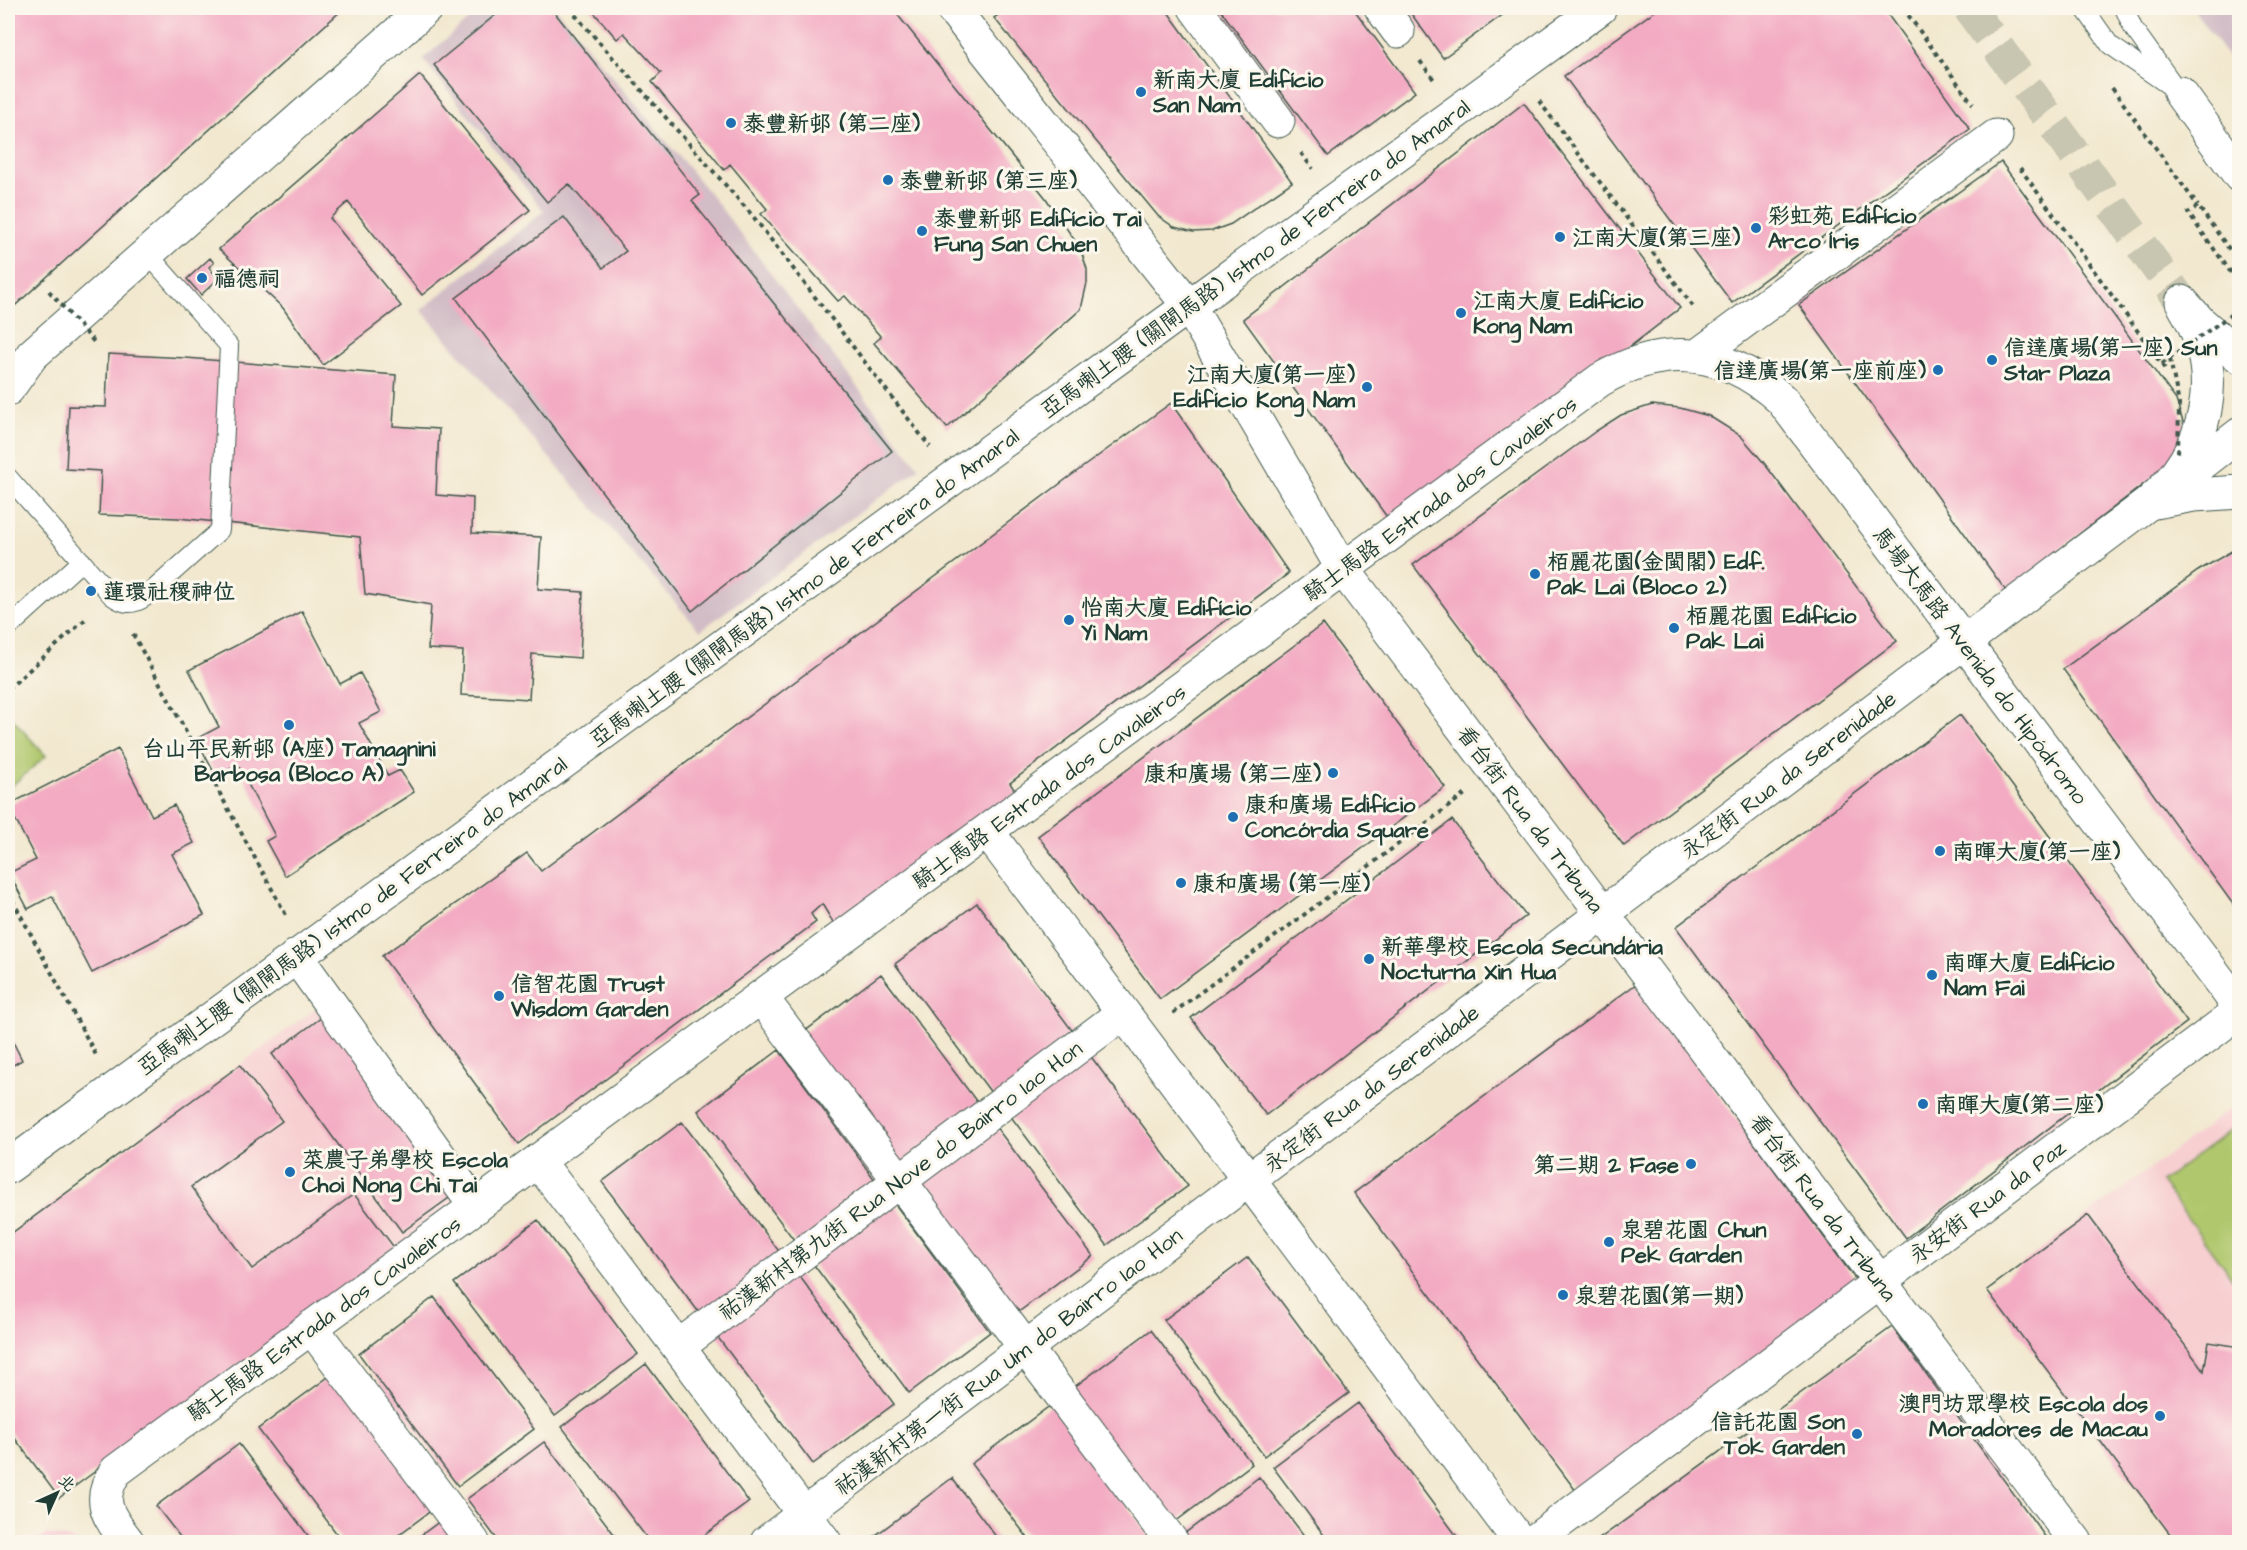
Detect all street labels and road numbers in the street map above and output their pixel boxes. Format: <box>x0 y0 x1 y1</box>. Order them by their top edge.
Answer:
street label: 亞馬喇土腰 (關閘馬路) Istmo de Ferreira do Amaral <box>1035 93 1477 426</box>
street label: 騎士馬路 Estrada dos Cavaleiros <box>1298 389 1584 609</box>
street label: 亞馬喇土腰 (關閘馬路) Istmo de Ferreira do Amaral <box>584 422 1026 755</box>
street label: 馬場大馬路 Avenida do Hipódromo <box>1865 520 2095 812</box>
street label: 騎士馬路 Estrada dos Cavaleiros <box>907 677 1193 897</box>
street label: 永定街 Rua da Serenidade <box>1675 684 1903 867</box>
street label: 看台街 Rua da Tribuna <box>1449 720 1611 920</box>
street label: 亞馬喇土腰 (關閘馬路) Istmo de Ferreira do Amaral <box>132 750 574 1083</box>
street label: 永定街 Rua da Serenidade <box>1258 998 1486 1181</box>
street label: 祐漢新村第九街 Rua Nove do Bairro Iao Hon <box>712 1034 1089 1329</box>
street label: 看台街 Rua da Tribuna <box>1742 1108 1904 1308</box>
street label: 永安街 Rua da Paz <box>1903 1133 2073 1271</box>
street label: 騎士馬路 Estrada dos Cavaleiros <box>182 1209 468 1429</box>
street label: 祐漢新村第一街 Rua Um do Bairro Iao Hon <box>828 1221 1189 1504</box>

